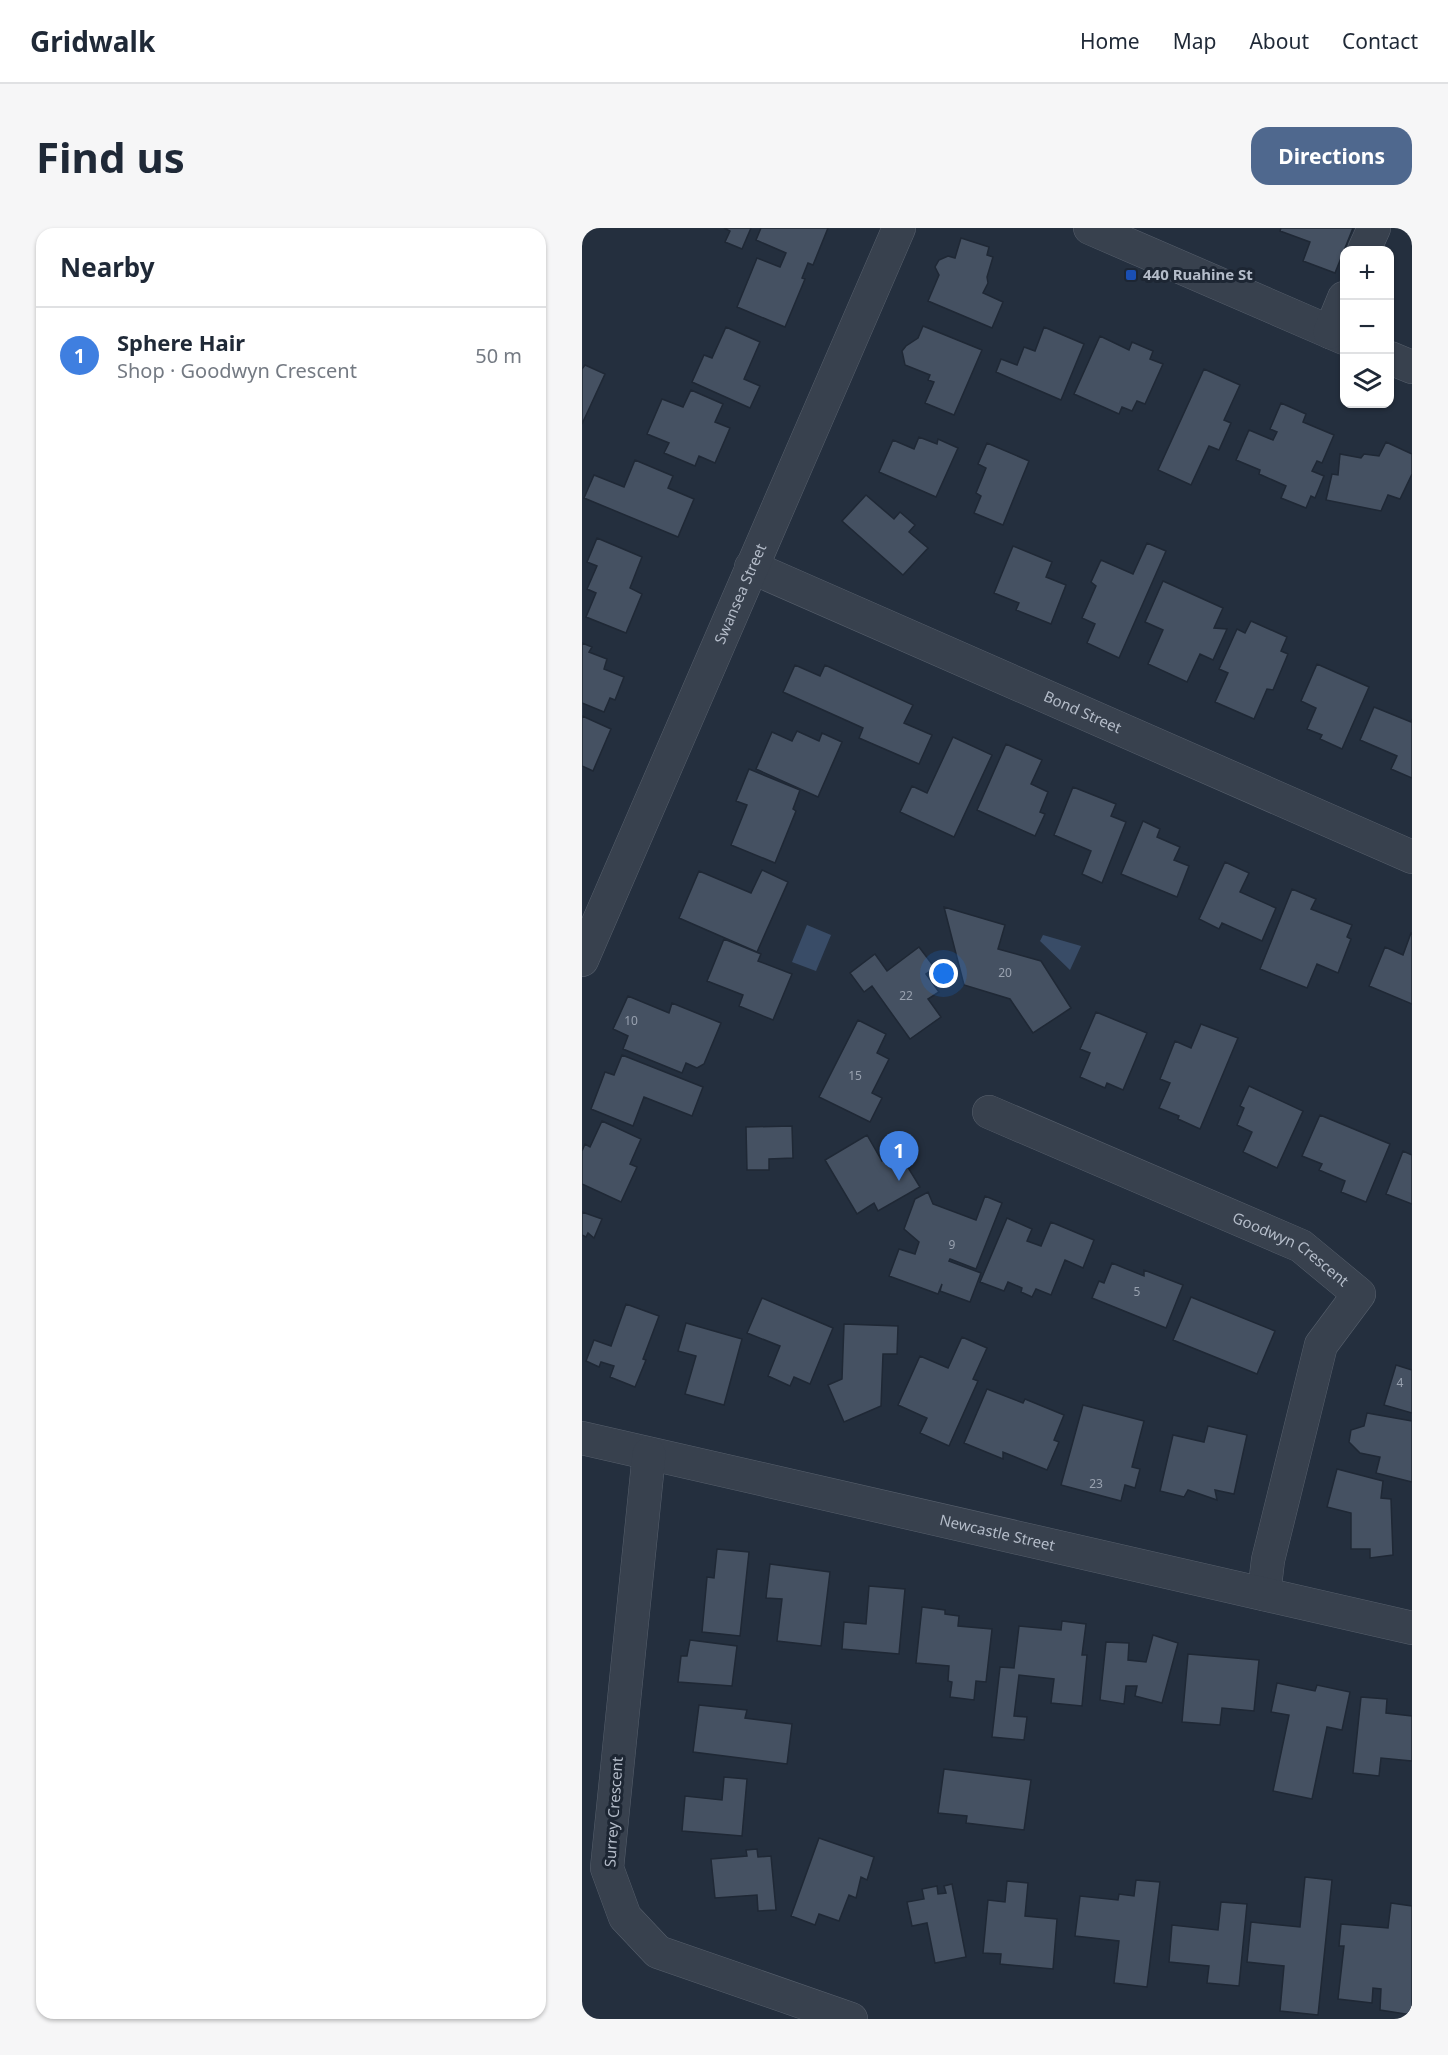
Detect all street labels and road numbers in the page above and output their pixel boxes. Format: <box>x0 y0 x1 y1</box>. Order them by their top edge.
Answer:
street label: Swansea Street <box>709 540 770 647</box>
street label: Bond Street <box>1041 686 1126 738</box>
street label: Goodwyn Crescent <box>1230 1207 1354 1291</box>
street label: Newcastle Street <box>938 1509 1058 1555</box>
street label: Surrey Crescent <box>599 1755 627 1868</box>

